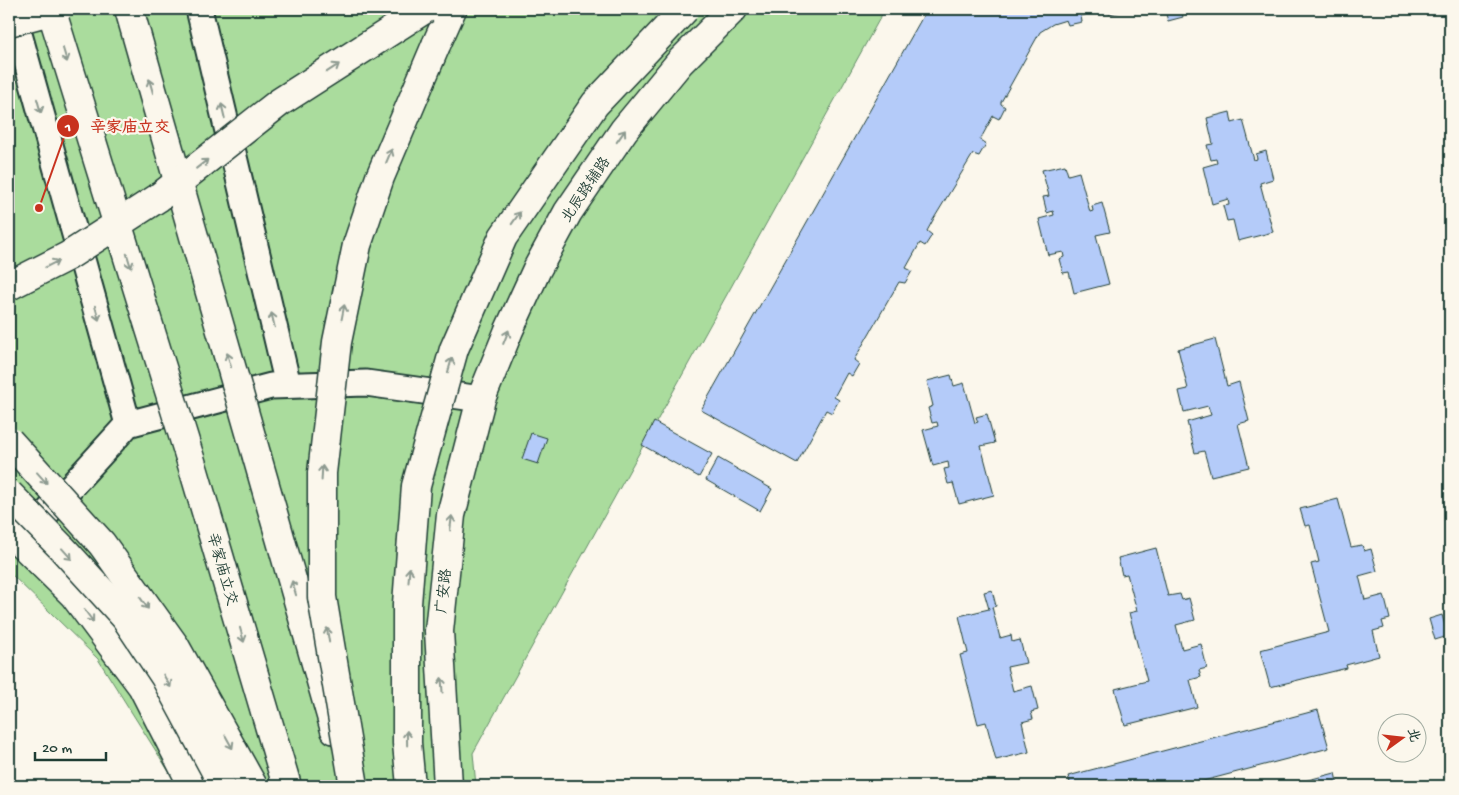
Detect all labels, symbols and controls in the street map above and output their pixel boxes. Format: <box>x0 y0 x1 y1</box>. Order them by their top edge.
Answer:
one-way arrow <box>61 47 71 63</box>
one-way arrow <box>325 63 339 73</box>
one-way arrow <box>145 78 155 94</box>
one-way arrow <box>35 98 45 114</box>
one-way arrow <box>218 104 227 120</box>
callout: 辛家庙立交 <box>55 111 180 142</box>
text: 辛家庙立交 <box>90 118 170 139</box>
text: 1 <box>64 119 71 137</box>
one-way arrow <box>615 130 626 143</box>
one-way arrow <box>384 149 394 164</box>
street label: 北辰路辅路 <box>558 154 615 226</box>
one-way arrow <box>195 159 209 169</box>
one-way arrow <box>511 211 521 225</box>
one-way arrow <box>125 252 134 268</box>
one-way arrow <box>44 259 59 268</box>
one-way arrow <box>339 304 349 320</box>
one-way arrow <box>93 305 102 321</box>
one-way arrow <box>268 313 277 329</box>
one-way arrow <box>502 330 511 345</box>
one-way arrow <box>223 352 233 368</box>
one-way arrow <box>445 358 455 374</box>
one-way arrow <box>318 465 327 481</box>
one-way arrow <box>36 471 47 484</box>
one-way arrow <box>446 516 456 532</box>
street label: 辛家庙立交 <box>202 531 241 608</box>
one-way arrow <box>61 547 73 560</box>
one-way arrow <box>405 568 414 584</box>
street label: 广安路 <box>434 568 456 615</box>
one-way arrow <box>289 580 299 596</box>
one-way arrow <box>139 596 149 610</box>
one-way arrow <box>84 609 94 623</box>
one-way arrow <box>238 627 248 643</box>
one-way arrow <box>323 627 333 643</box>
one-way arrow <box>162 674 172 688</box>
one-way arrow <box>438 677 447 693</box>
north arrow <box>1376 712 1426 762</box>
text: 北 <box>1402 726 1422 744</box>
scale bar <box>35 730 106 762</box>
one-way arrow <box>402 730 412 746</box>
one-way arrow <box>224 734 234 748</box>
text: 20 m <box>42 740 72 758</box>

